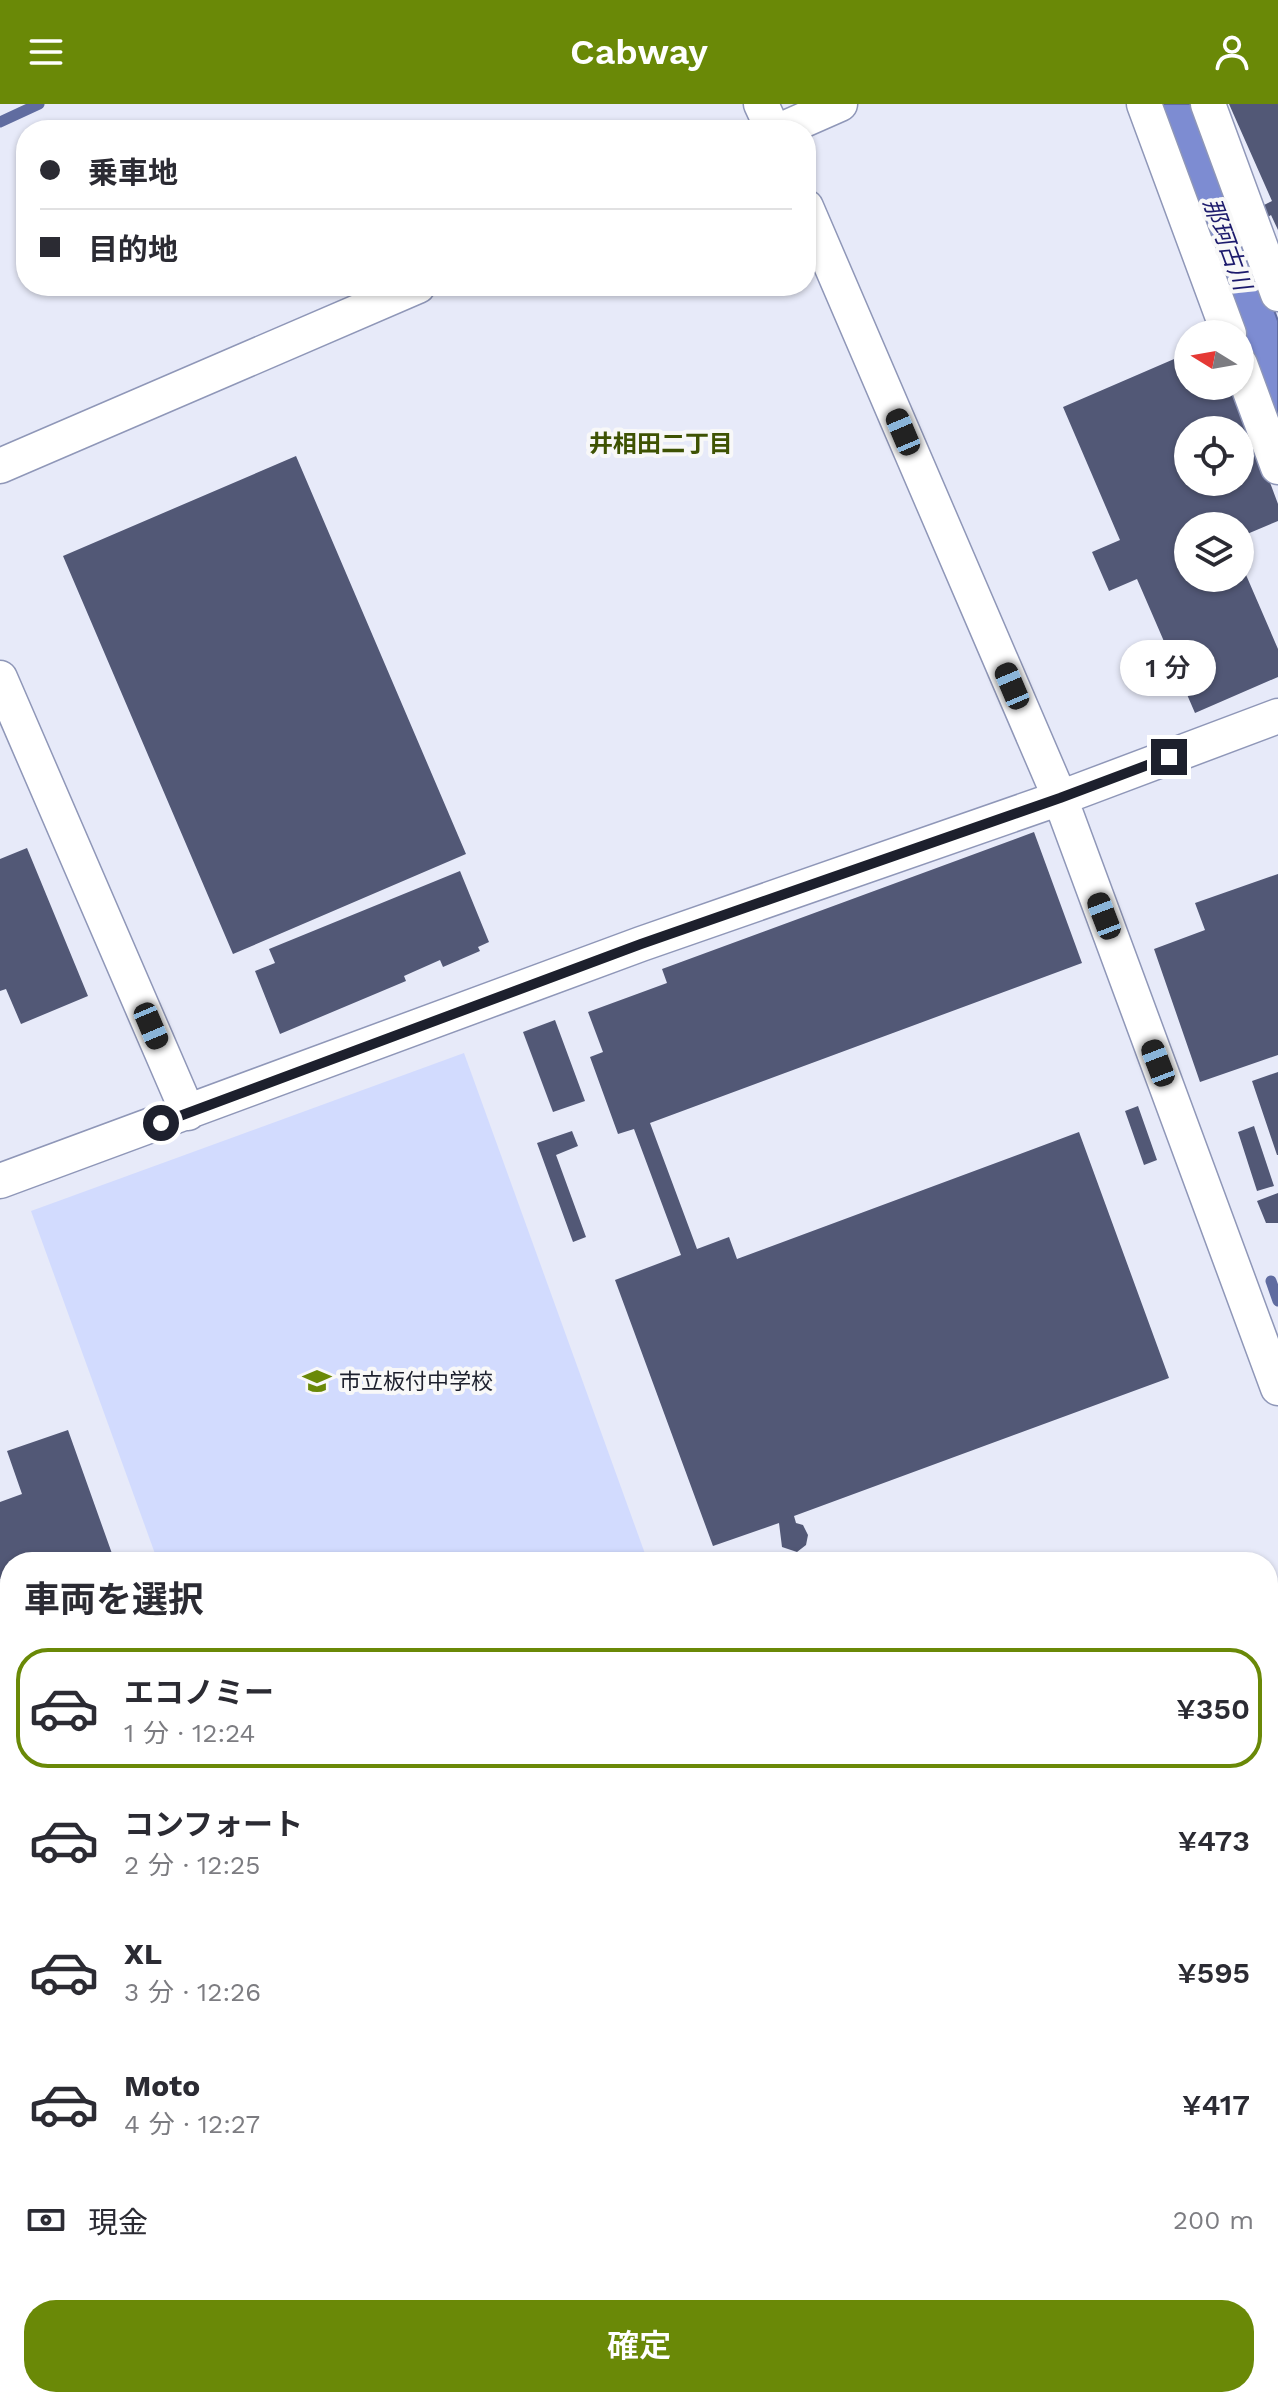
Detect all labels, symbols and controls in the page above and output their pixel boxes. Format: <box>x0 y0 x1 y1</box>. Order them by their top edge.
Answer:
icon: menu <box>24 30 68 74</box>
icon: person <box>1210 30 1254 74</box>
text: Cabway <box>570 31 708 73</box>
text: 乗車地 <box>88 155 178 190</box>
water label: 那珂古川 <box>1197 194 1258 297</box>
text: 目的地 <box>88 232 178 267</box>
north arrow <box>1174 320 1254 400</box>
map controls <box>1174 320 1254 592</box>
car <box>883 405 923 459</box>
button: locate <box>1174 416 1254 496</box>
district label: 井相田二丁目 <box>589 430 733 458</box>
button: layers <box>1174 512 1254 592</box>
callout: 1 分 <box>1121 641 1217 697</box>
text: 1 分 <box>1146 653 1190 683</box>
car <box>992 659 1032 713</box>
route end <box>1151 739 1187 775</box>
car <box>1084 889 1124 943</box>
car <box>131 999 171 1053</box>
car <box>1138 1036 1178 1090</box>
route start <box>143 1105 179 1141</box>
school or university icon: 市立板付中学校 <box>302 1366 332 1396</box>
place label: 市立板付中学校 <box>339 1369 493 1394</box>
text: 車両を選択 <box>24 1579 204 1621</box>
icon: car <box>28 1672 100 1744</box>
text: エコノミー <box>124 1675 274 1710</box>
text: ¥350 <box>1176 1691 1250 1726</box>
text: 1 分 · 12:24 <box>124 1718 255 1748</box>
icon: car <box>28 1804 100 1876</box>
text: コンフォート <box>124 1807 303 1842</box>
text: ¥473 <box>1178 1823 1250 1858</box>
text: 2 分 · 12:25 <box>124 1850 260 1880</box>
icon: car <box>28 1936 100 2008</box>
text: XL <box>124 1936 162 1971</box>
text: ¥595 <box>1177 1955 1250 1990</box>
text: 3 分 · 12:26 <box>124 1977 261 2007</box>
icon: car <box>28 2068 100 2140</box>
text: Moto <box>124 2068 200 2103</box>
text: ¥417 <box>1182 2087 1250 2122</box>
text: 4 分 · 12:27 <box>124 2109 260 2139</box>
icon: cash <box>24 2198 68 2242</box>
text: 現金 <box>88 2205 148 2240</box>
text: 200 m <box>1173 2205 1254 2235</box>
button: 確定 <box>24 2300 1254 2392</box>

